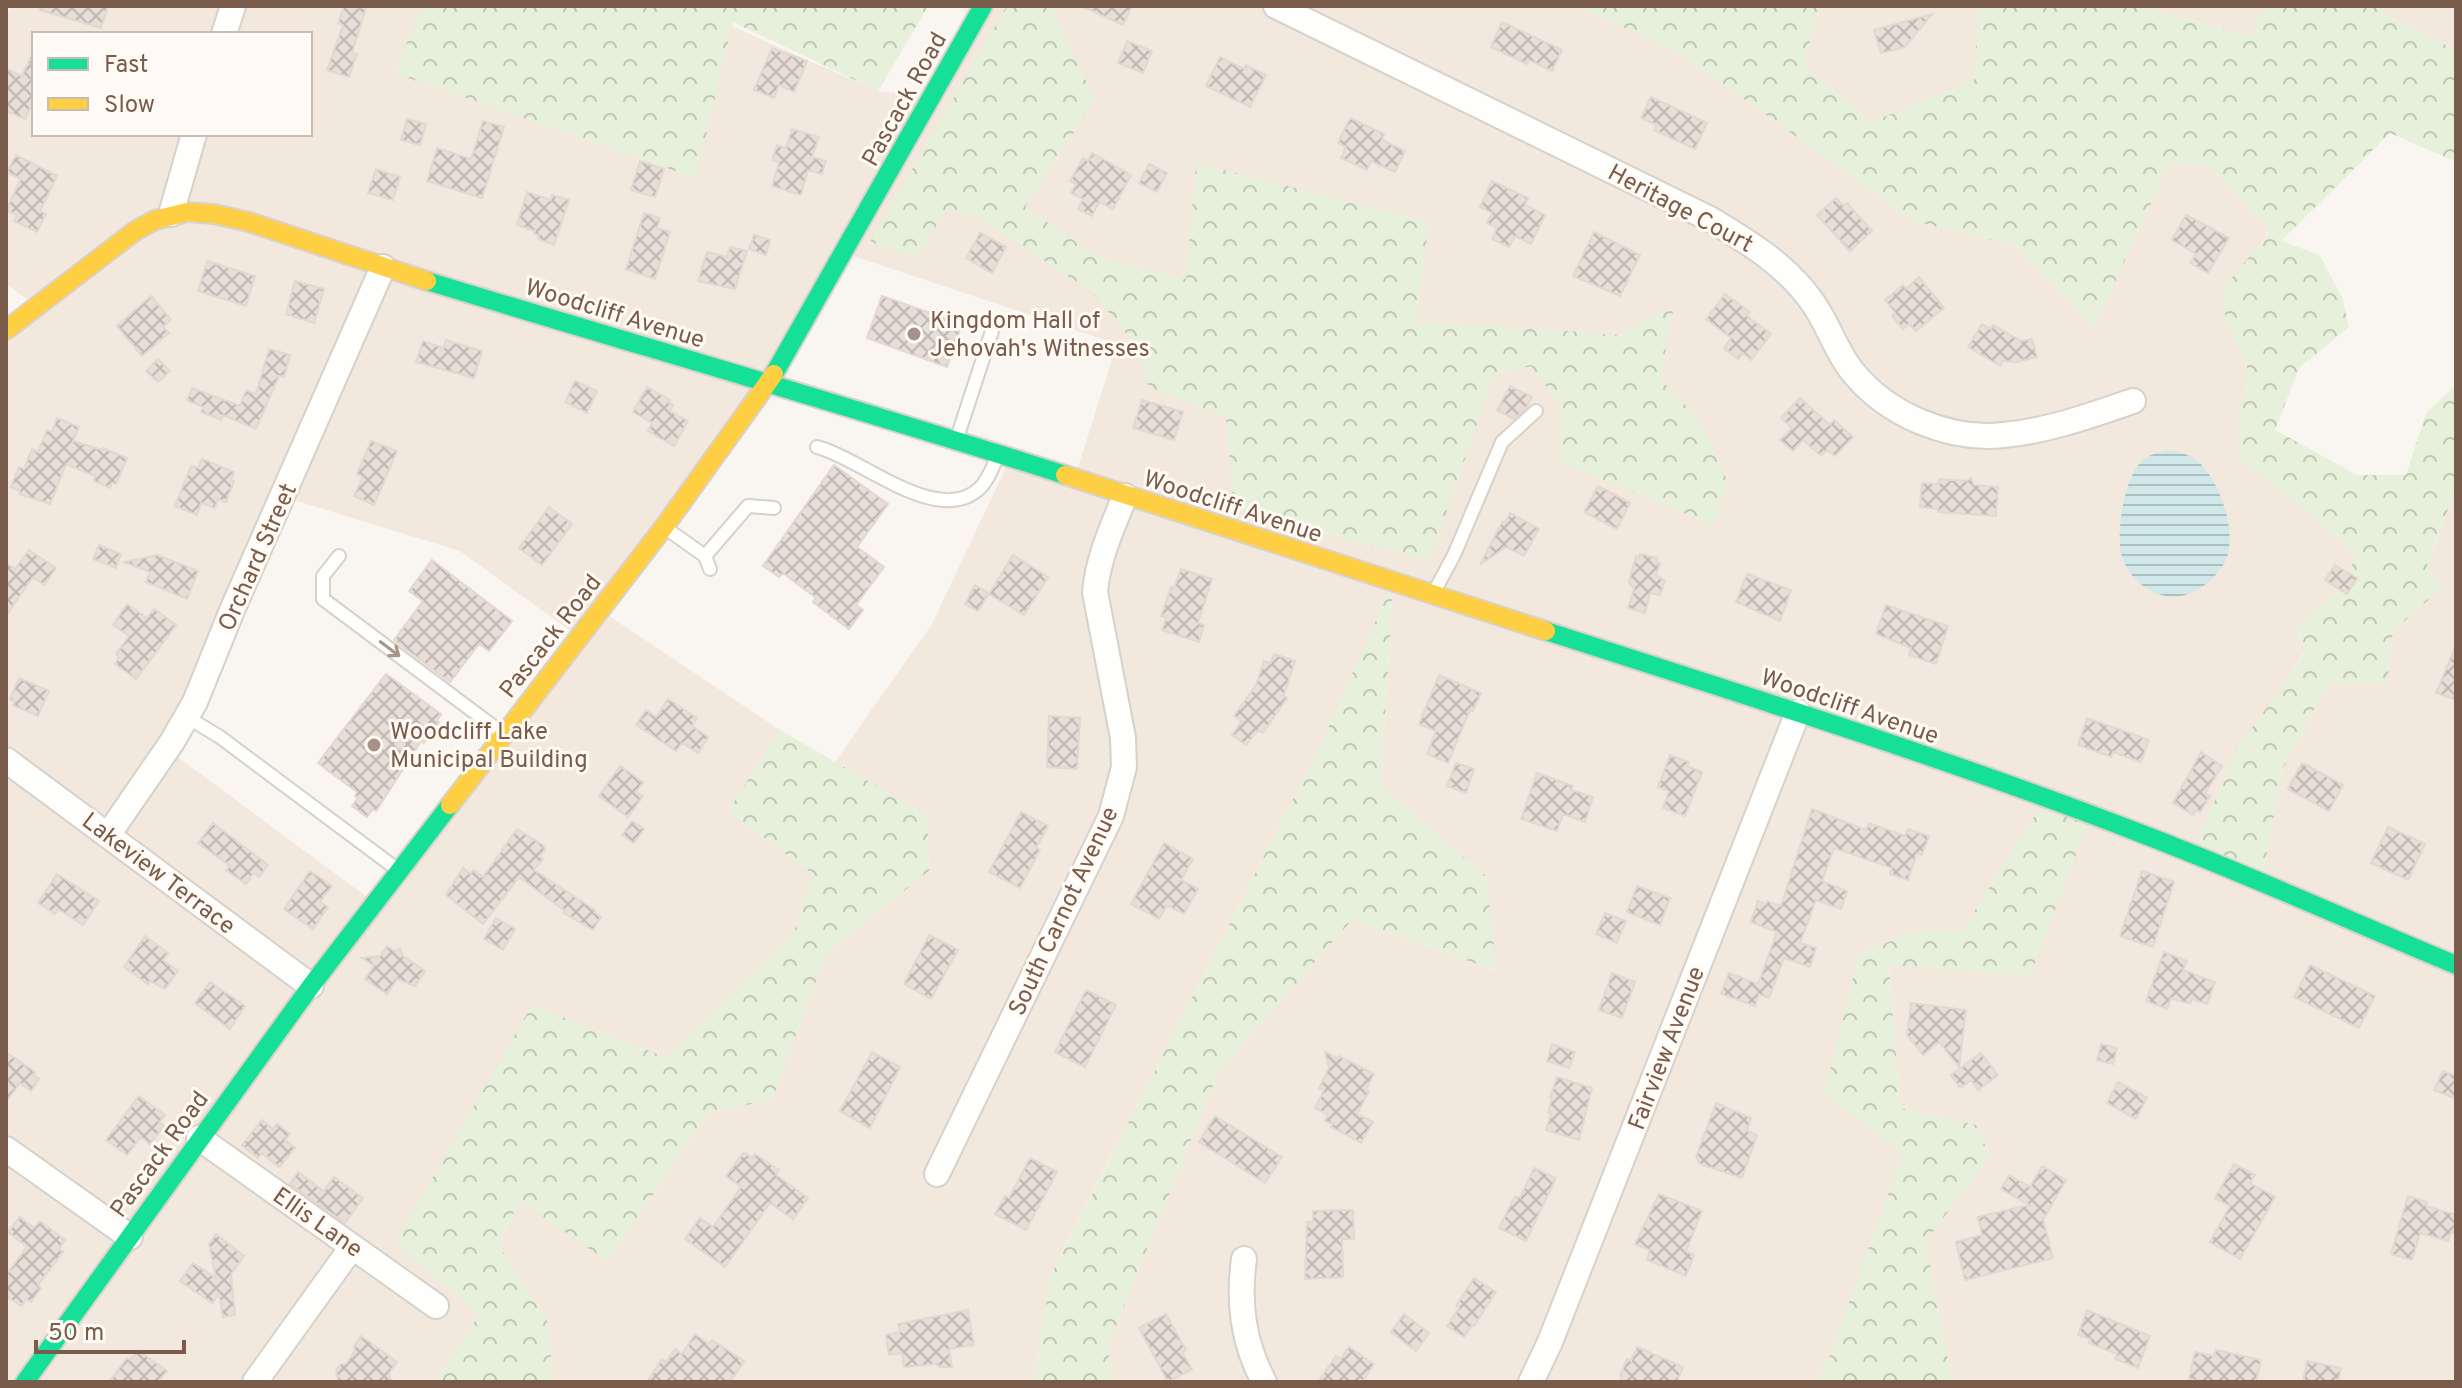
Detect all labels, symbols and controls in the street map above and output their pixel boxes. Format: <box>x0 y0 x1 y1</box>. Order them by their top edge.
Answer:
street label: Pascack Road <box>857 28 955 172</box>
legend <box>32 32 312 136</box>
text: Fast <box>104 51 148 81</box>
text: Slow <box>104 91 155 121</box>
street label: Heritage Court <box>1602 159 1758 261</box>
street label: Woodcliff Avenue <box>521 273 708 356</box>
place label: Kingdom Hall of Jehovah's Witnesses <box>930 307 1150 365</box>
marker: Kingdom Hall of Jehovah's Witnesses <box>905 325 923 343</box>
street label: Woodcliff Avenue <box>1139 465 1326 551</box>
street label: Orchard Street <box>213 479 305 636</box>
street label: Pascack Road <box>494 569 609 705</box>
one-way arrow <box>378 641 400 658</box>
street label: Woodcliff Avenue <box>1756 663 1942 752</box>
place label: Woodcliff Lake Municipal Building <box>390 718 588 776</box>
marker: Woodcliff Lake Municipal Building <box>365 736 383 754</box>
street label: South Carnot Avenue <box>1003 803 1126 1021</box>
street label: Lakeview Terrace <box>75 807 241 942</box>
street label: Fairview Avenue <box>1623 963 1713 1135</box>
street label: Pascack Road <box>105 1086 217 1224</box>
street label: Ellis Lane <box>266 1182 368 1265</box>
scale bar <box>36 1304 184 1354</box>
text: 50 m <box>48 1319 104 1349</box>

